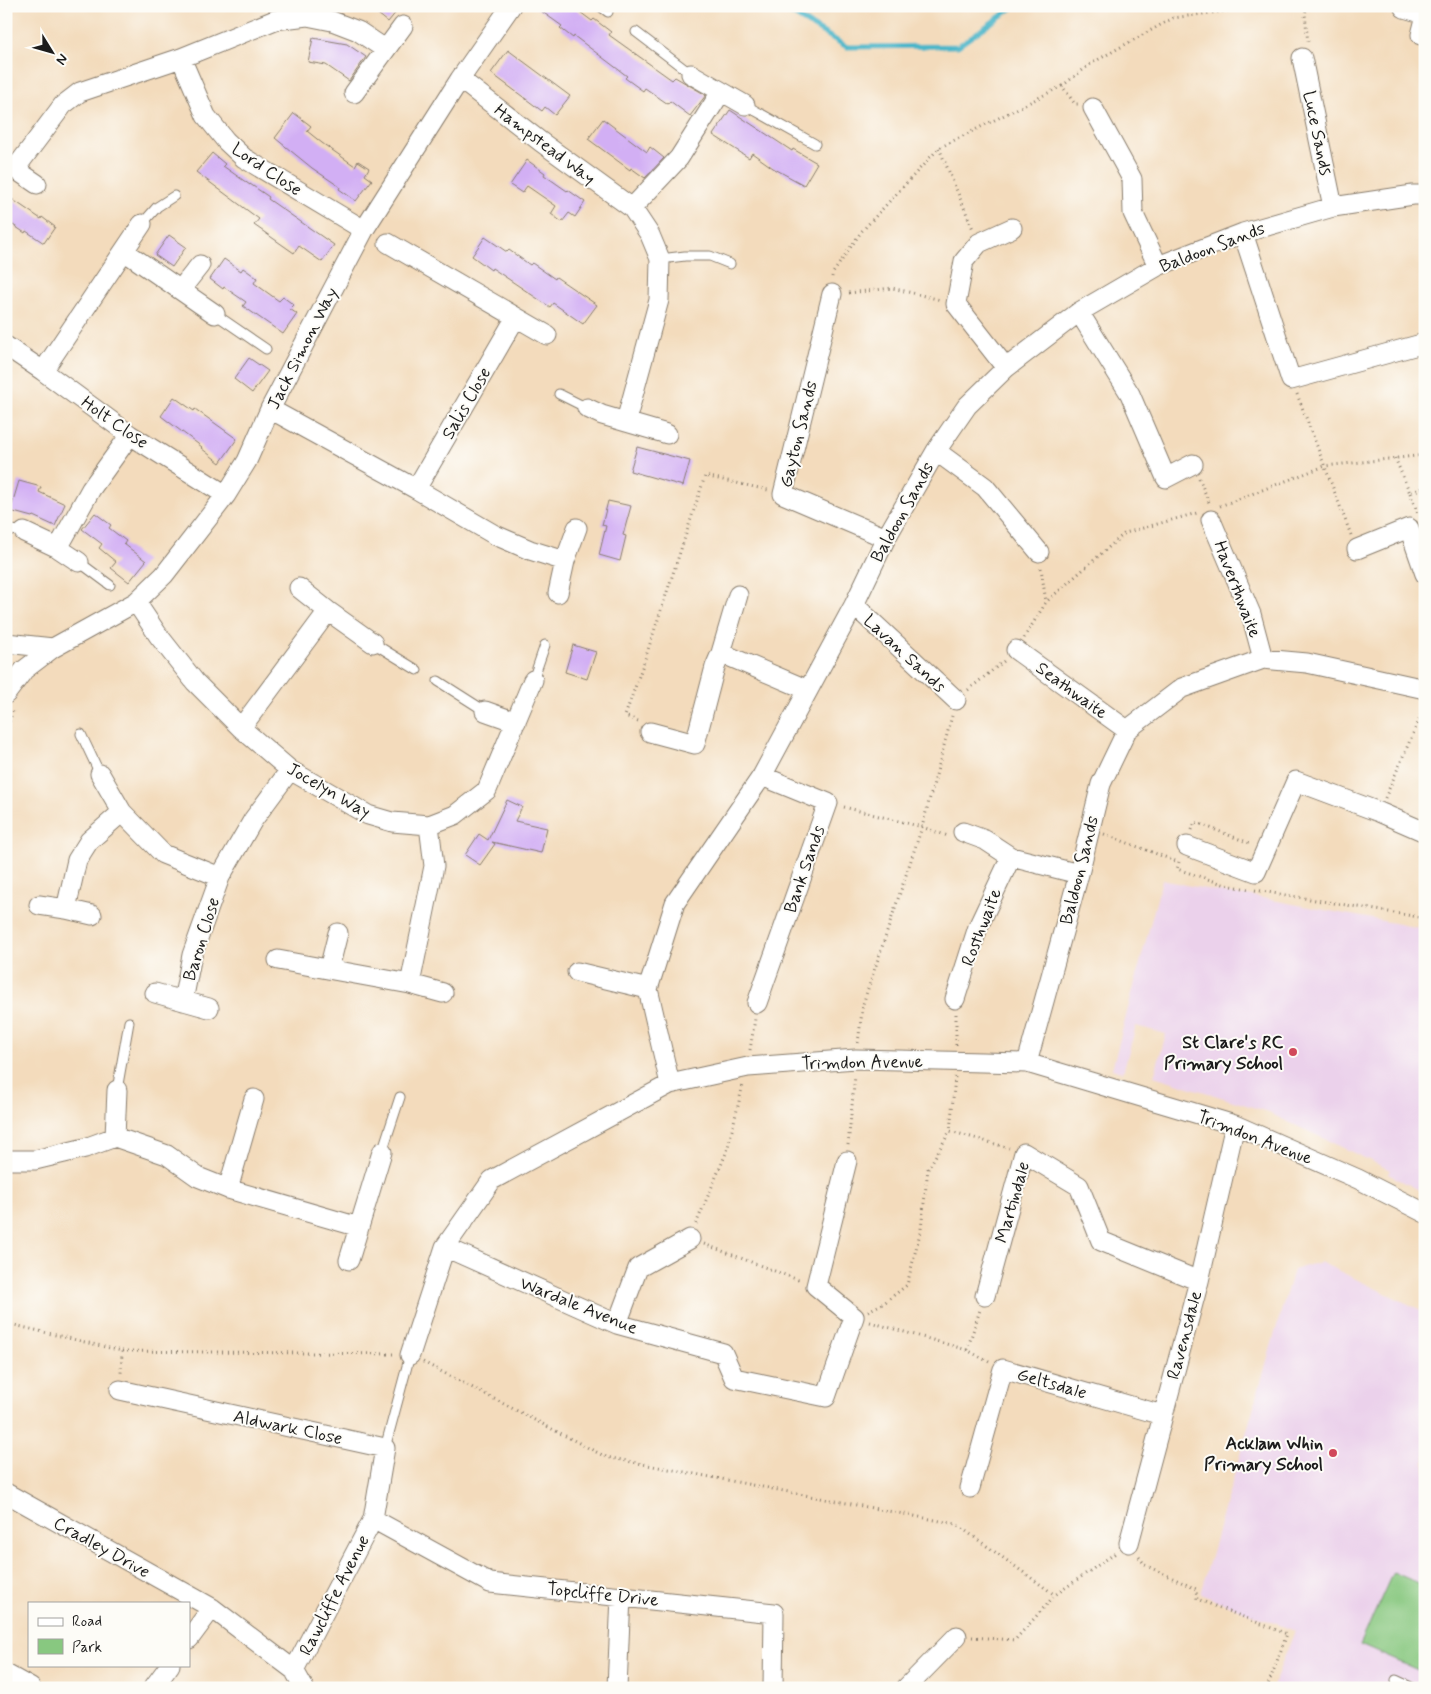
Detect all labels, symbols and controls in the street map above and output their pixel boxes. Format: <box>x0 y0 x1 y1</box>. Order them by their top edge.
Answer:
north arrow <box>28 28 78 78</box>
text: N <box>52 50 72 68</box>
street label: Luce Sands <box>1296 89 1338 178</box>
street label: Hampstead Way <box>489 99 600 191</box>
street label: Lord Close <box>226 137 306 202</box>
street label: Baldoon Sands <box>1156 217 1269 279</box>
street label: Jack Simon Way <box>262 283 344 414</box>
street label: Salis Close <box>437 363 497 444</box>
street label: Gayton Sands <box>774 378 824 490</box>
street label: Holt Close <box>76 391 153 455</box>
street label: Baldoon Sands <box>865 458 940 567</box>
street label: Haverthwaite <box>1208 537 1267 641</box>
street label: Lavan Sands <box>858 609 951 698</box>
street label: Seathwaite <box>1031 657 1112 725</box>
street label: Jocelyn Way <box>282 757 375 824</box>
street label: Baldoon Sands <box>1055 813 1105 927</box>
street label: Bank Sands <box>779 822 831 916</box>
street label: Rosthwaite <box>956 885 1008 970</box>
street label: Baron Close <box>178 894 226 984</box>
place label: St Clare's RC Primary School <box>1164 1031 1283 1076</box>
marker: St Clare's RC Primary School <box>1287 1046 1299 1058</box>
street label: Trimdon Avenue <box>801 1050 923 1076</box>
street label: Trimdon Avenue <box>1194 1105 1316 1171</box>
street label: Martindale <box>990 1159 1036 1246</box>
street label: Wardale Avenue <box>516 1271 641 1341</box>
street label: Ravensdale <box>1162 1288 1208 1382</box>
street label: Geltsdale <box>1014 1363 1089 1405</box>
street label: Aldwark Close <box>231 1405 344 1451</box>
place label: Acklam Whin Primary School <box>1204 1432 1323 1477</box>
marker: Acklam Whin Primary School <box>1327 1447 1339 1459</box>
street label: Cradley Drive <box>49 1511 154 1584</box>
street label: Rawcliffe Avenue <box>294 1531 376 1660</box>
street label: Topcliffe Drive <box>546 1577 660 1613</box>
legend <box>28 1602 190 1666</box>
text: Road <box>72 1612 102 1632</box>
text: Park <box>72 1638 102 1658</box>

